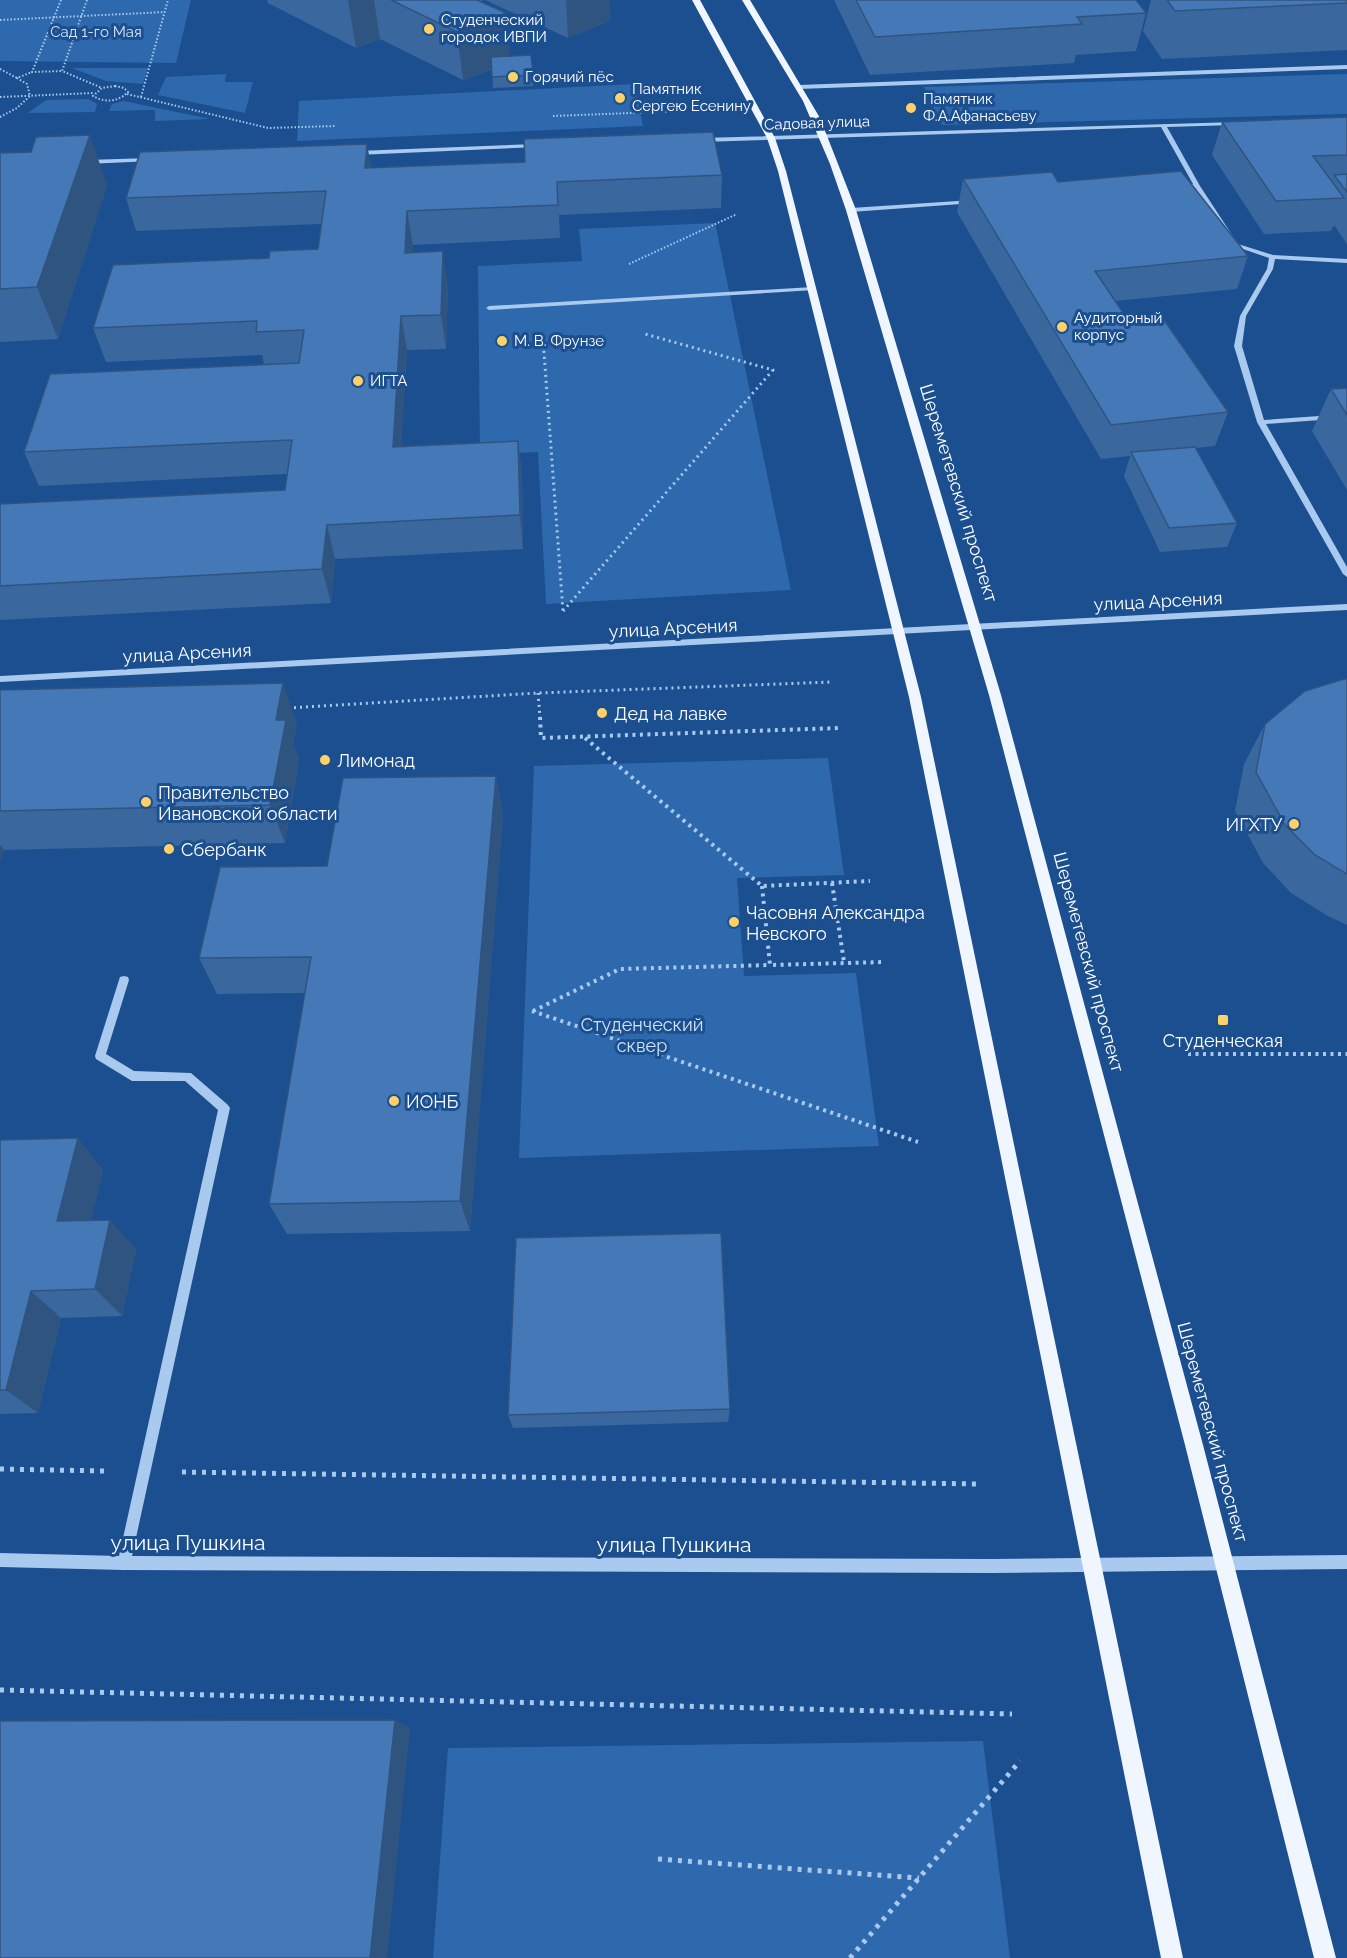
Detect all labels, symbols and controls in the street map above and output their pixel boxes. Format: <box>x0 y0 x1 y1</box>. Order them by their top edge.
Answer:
place label: Студенческий городок ИВПИ <box>441 11 547 46</box>
marker: Студенческий городок ИВПИ <box>422 22 436 36</box>
park label: Сад 1-го Мая <box>50 23 142 41</box>
place label: Горячий пёс <box>525 68 614 86</box>
marker: Горячий пёс <box>506 70 520 84</box>
place label: Памятник Сергею Есенину <box>632 80 751 115</box>
place label: Памятник Ф.А.Афанасьеву <box>923 90 1037 125</box>
marker: Памятник Сергею Есенину <box>613 91 627 105</box>
marker: Памятник Ф.А.Афанасьеву <box>904 101 918 115</box>
street label: Садовая улица <box>764 112 870 134</box>
place label: Аудиторный корпус <box>1074 309 1163 344</box>
marker: Аудиторный корпус <box>1055 320 1069 334</box>
place label: М. В. Фрунзе <box>514 332 604 350</box>
marker: М. В. Фрунзе <box>495 334 509 348</box>
place label: ИГТА <box>370 372 407 390</box>
marker: ИГТА <box>351 374 365 388</box>
street label: Шереметевский проспект <box>916 381 1002 605</box>
street label: улица Арсения <box>1093 587 1223 615</box>
street label: улица Арсения <box>608 614 738 642</box>
street label: улица Арсения <box>122 639 252 667</box>
place label: Дед на лавке <box>614 703 728 724</box>
marker: Дед на лавке <box>595 706 609 720</box>
place label: Лимонад <box>337 750 415 771</box>
marker: Лимонад <box>318 753 332 767</box>
place label: Правительство Ивановской области <box>158 782 338 824</box>
marker: Правительство Ивановской области <box>139 795 153 809</box>
place label: ИГХТУ <box>1226 814 1283 835</box>
marker: ИГХТУ <box>1287 817 1301 831</box>
place label: Сбербанк <box>181 839 267 860</box>
marker: Сбербанк <box>162 842 176 856</box>
street label: Шереметевский проспект <box>1049 850 1129 1075</box>
place label: Часовня Александра Невского <box>746 902 925 944</box>
marker: Часовня Александра Невского <box>727 915 741 929</box>
marker: Студенческая <box>1216 1013 1230 1027</box>
park label: Студенческий сквер <box>581 1014 703 1056</box>
place label: Студенческая <box>1163 1030 1283 1051</box>
place label: ИОНБ <box>406 1091 458 1112</box>
marker: ИОНБ <box>387 1094 401 1108</box>
street label: Шереметевский проспект <box>1173 1320 1253 1545</box>
street label: улица Пушкина <box>111 1530 265 1555</box>
street label: улица Пушкина <box>597 1532 751 1557</box>

